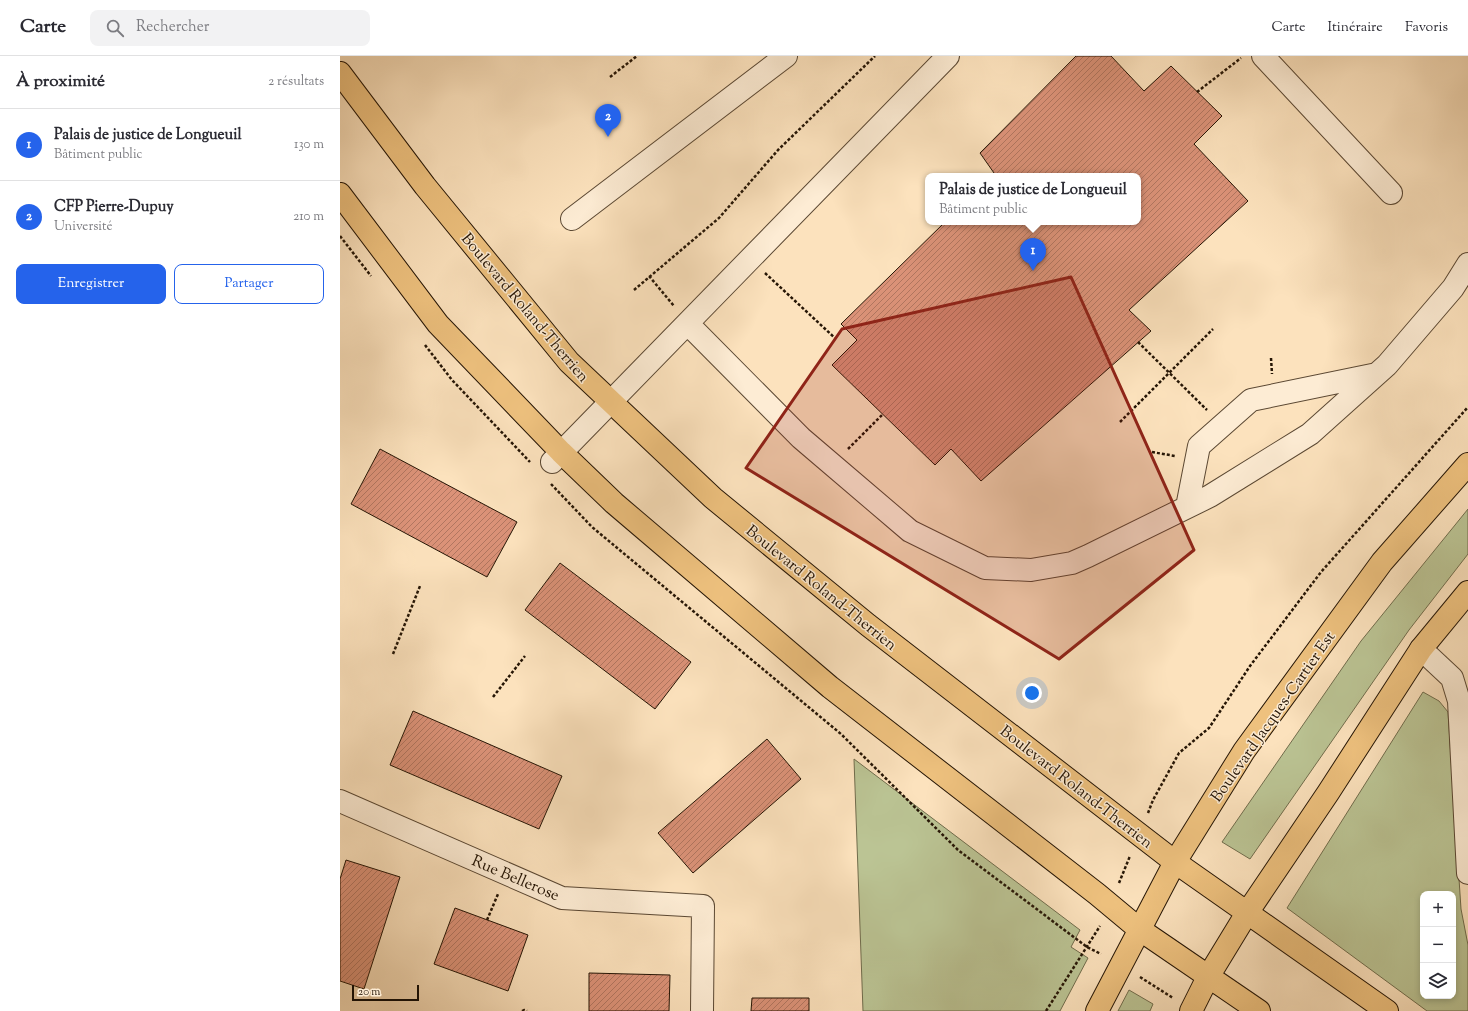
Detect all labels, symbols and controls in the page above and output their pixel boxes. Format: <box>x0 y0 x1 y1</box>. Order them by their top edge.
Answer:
search box <box>90 10 370 46</box>
text: Carte <box>20 14 66 41</box>
icon: search <box>104 17 126 39</box>
text: Rechercher <box>136 17 209 38</box>
text: Carte <box>1272 18 1305 38</box>
text: Itinéraire <box>1327 18 1383 38</box>
text: Favoris <box>1405 18 1448 38</box>
text: À proximité <box>16 70 105 94</box>
text: 2 résultats <box>268 73 324 91</box>
pin: 2 <box>595 104 621 137</box>
text: Palais de justice de Longueuil <box>54 125 242 146</box>
text: 1 <box>27 136 31 154</box>
text: 130 m <box>294 136 324 154</box>
text: Bâtiment public <box>54 146 142 164</box>
popup <box>925 173 1141 225</box>
text: Palais de justice de Longueuil <box>939 180 1127 201</box>
text: CFP Pierre-Dupuy <box>54 197 174 218</box>
text: Bâtiment public <box>939 201 1028 219</box>
text: 2 <box>26 208 32 226</box>
text: 210 m <box>293 208 324 226</box>
text: Université <box>54 218 113 236</box>
street label: Boulevard Roland-Therrien <box>455 229 594 389</box>
pin: 1 <box>1020 238 1046 271</box>
button: Enregistrer <box>16 264 166 304</box>
button: Partager <box>174 264 324 304</box>
street label: Boulevard Roland-Therrien <box>740 521 901 658</box>
street label: Boulevard Jacques-Cartier Est <box>1206 627 1342 808</box>
your location <box>1022 683 1042 703</box>
street label: Boulevard Roland-Therrien <box>994 721 1157 855</box>
street label: Rue Bellerose <box>468 850 562 908</box>
map controls <box>1420 891 1456 999</box>
button: + <box>1420 891 1456 927</box>
button: − <box>1420 927 1456 963</box>
button: layers <box>1420 963 1456 999</box>
scale bar <box>352 983 419 1002</box>
text: 20 m <box>358 984 380 1000</box>

